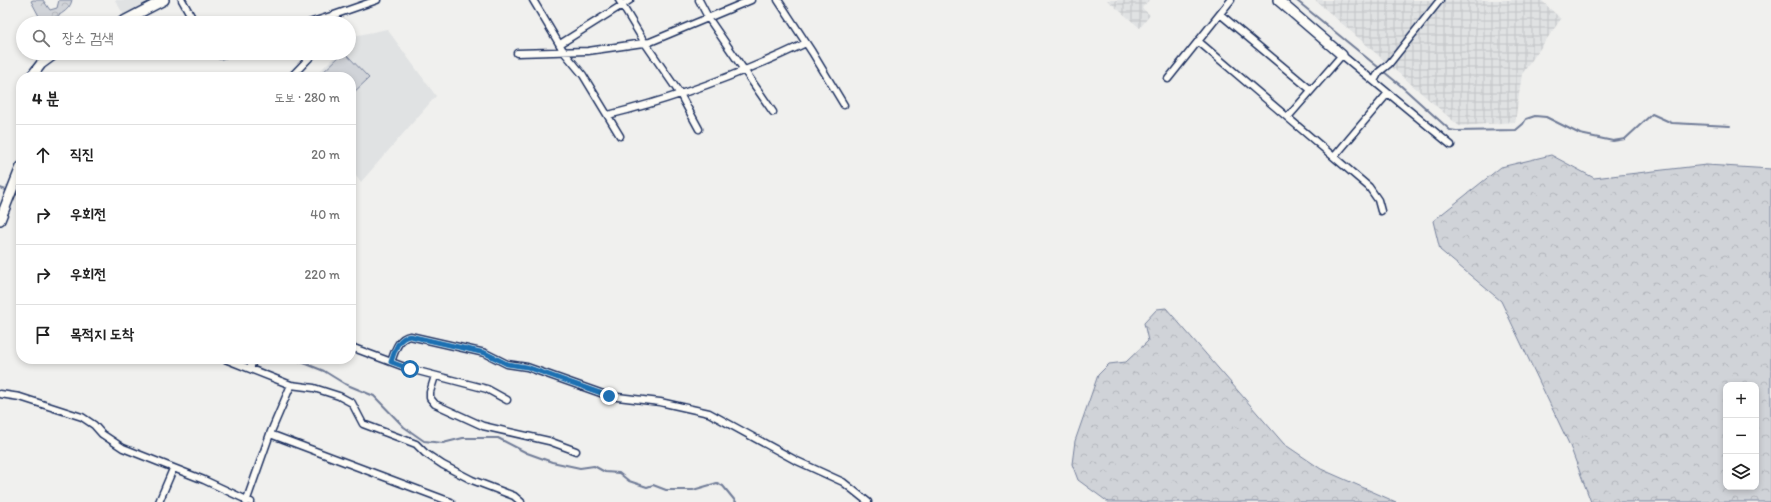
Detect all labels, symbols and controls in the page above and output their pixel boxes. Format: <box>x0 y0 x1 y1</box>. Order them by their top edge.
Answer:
search box <box>16 16 356 60</box>
icon: search <box>30 27 52 49</box>
text: 장소 검색 <box>62 29 114 47</box>
text: 4 분 <box>32 88 60 108</box>
text: 도보 · 280 m <box>274 90 340 105</box>
icon: ahead <box>32 144 54 166</box>
text: 직진 <box>70 145 94 163</box>
text: 20 m <box>311 147 340 162</box>
icon: right <box>32 204 54 226</box>
text: 우회전 <box>70 205 106 223</box>
text: 40 m <box>310 207 340 222</box>
icon: right <box>32 264 54 286</box>
text: 우회전 <box>70 265 106 283</box>
text: 220 m <box>304 267 340 282</box>
icon: arrive <box>32 324 54 346</box>
text: 목적지 도착 <box>70 325 134 343</box>
route start <box>401 360 419 378</box>
map controls <box>1723 382 1759 490</box>
button: + <box>1723 382 1759 418</box>
route end <box>600 387 618 405</box>
button: − <box>1723 418 1759 454</box>
button: layers <box>1723 454 1759 490</box>

